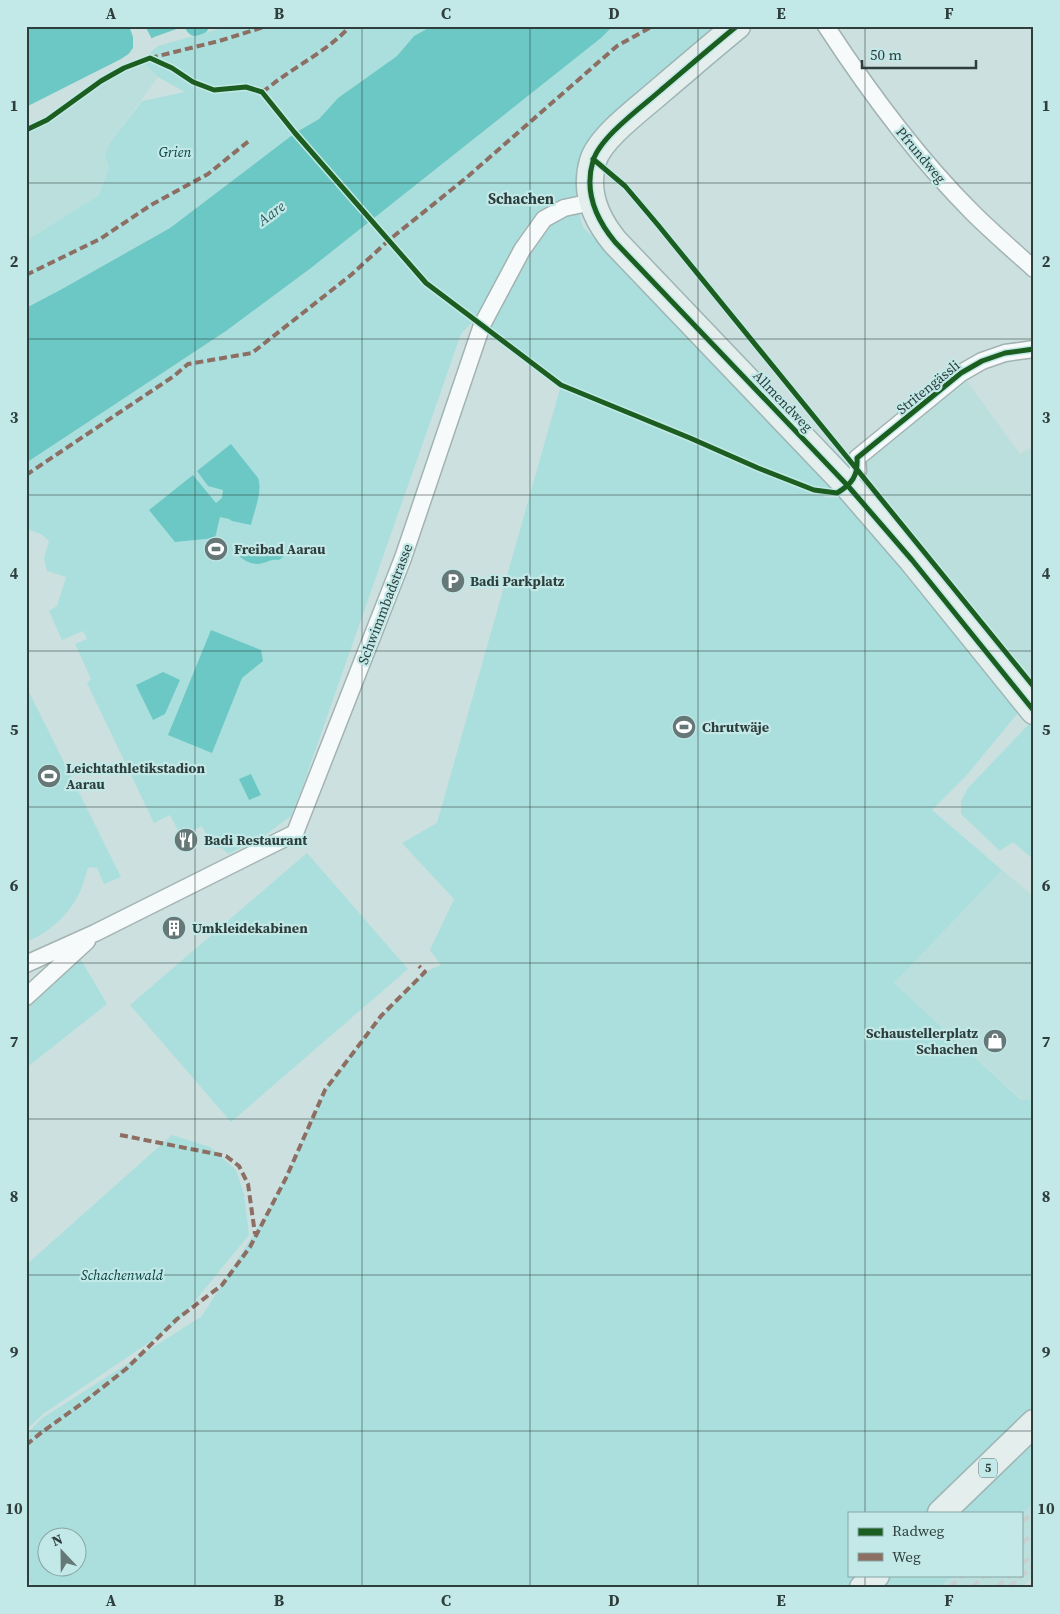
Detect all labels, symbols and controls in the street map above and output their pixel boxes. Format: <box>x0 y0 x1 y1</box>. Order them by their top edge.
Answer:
text: A <box>106 2 117 24</box>
text: B <box>274 2 285 24</box>
text: C <box>441 2 451 24</box>
text: D <box>608 2 620 24</box>
text: E <box>776 2 786 24</box>
text: F <box>944 2 954 24</box>
scale bar <box>862 38 976 70</box>
text: 50 m <box>870 44 902 65</box>
text: 1 <box>10 94 18 116</box>
text: 1 <box>1042 94 1050 116</box>
street label: Pfrundweg <box>891 122 951 188</box>
park label: Grien <box>159 142 191 162</box>
district label: Schachen <box>488 188 554 209</box>
water label: Aare <box>252 196 289 231</box>
text: 2 <box>10 250 19 272</box>
text: 2 <box>1042 250 1051 272</box>
street label: Stritengässli <box>892 355 964 419</box>
street label: Allmendweg <box>749 366 817 436</box>
text: 3 <box>10 406 19 428</box>
text: 3 <box>1042 406 1051 428</box>
sports icon: Freibad Aarau <box>203 536 229 562</box>
place label: Freibad Aarau <box>234 539 326 559</box>
street label: Schwimmbadstrasse <box>353 541 417 667</box>
text: 4 <box>10 562 19 584</box>
text: 4 <box>1042 562 1051 584</box>
parking icon: Badi Parkplatz <box>440 568 466 594</box>
place label: Badi Parkplatz <box>470 571 565 591</box>
sports icon: Chrutwäje <box>671 714 697 740</box>
place label: Chrutwäje <box>702 717 769 737</box>
text: 5 <box>10 718 19 740</box>
text: 5 <box>1042 718 1051 740</box>
place label: Leichtathletikstadion Aarau <box>66 758 205 794</box>
sports icon: Leichtathletikstadion Aarau <box>36 763 62 789</box>
restaurant icon: Badi Restaurant <box>173 827 199 853</box>
place label: Badi Restaurant <box>204 830 308 850</box>
text: 6 <box>10 874 19 896</box>
text: 6 <box>1042 874 1051 896</box>
building icon: Umkleidekabinen <box>161 915 187 941</box>
place label: Umkleidekabinen <box>192 918 308 938</box>
place label: Schaustellerplatz Schachen <box>866 1023 978 1059</box>
shop icon: Schaustellerplatz Schachen <box>982 1028 1008 1054</box>
text: 7 <box>10 1030 19 1052</box>
text: 7 <box>1042 1030 1051 1052</box>
text: 8 <box>10 1185 18 1207</box>
text: 8 <box>1042 1185 1050 1207</box>
park label: Schachenwald <box>81 1265 164 1285</box>
text: 9 <box>10 1341 19 1363</box>
text: 9 <box>1042 1341 1051 1363</box>
road number: 5 <box>979 1459 997 1478</box>
text: 10 <box>5 1497 23 1519</box>
text: 10 <box>1037 1497 1055 1519</box>
legend <box>848 1512 1022 1576</box>
text: Radweg <box>892 1520 945 1541</box>
north arrow <box>38 1526 88 1576</box>
text: N <box>49 1529 66 1551</box>
text: Weg <box>892 1546 921 1567</box>
text: A <box>106 1589 117 1611</box>
text: B <box>274 1589 285 1611</box>
text: C <box>441 1589 451 1611</box>
text: D <box>608 1589 620 1611</box>
text: E <box>776 1589 786 1611</box>
text: F <box>944 1589 954 1611</box>

